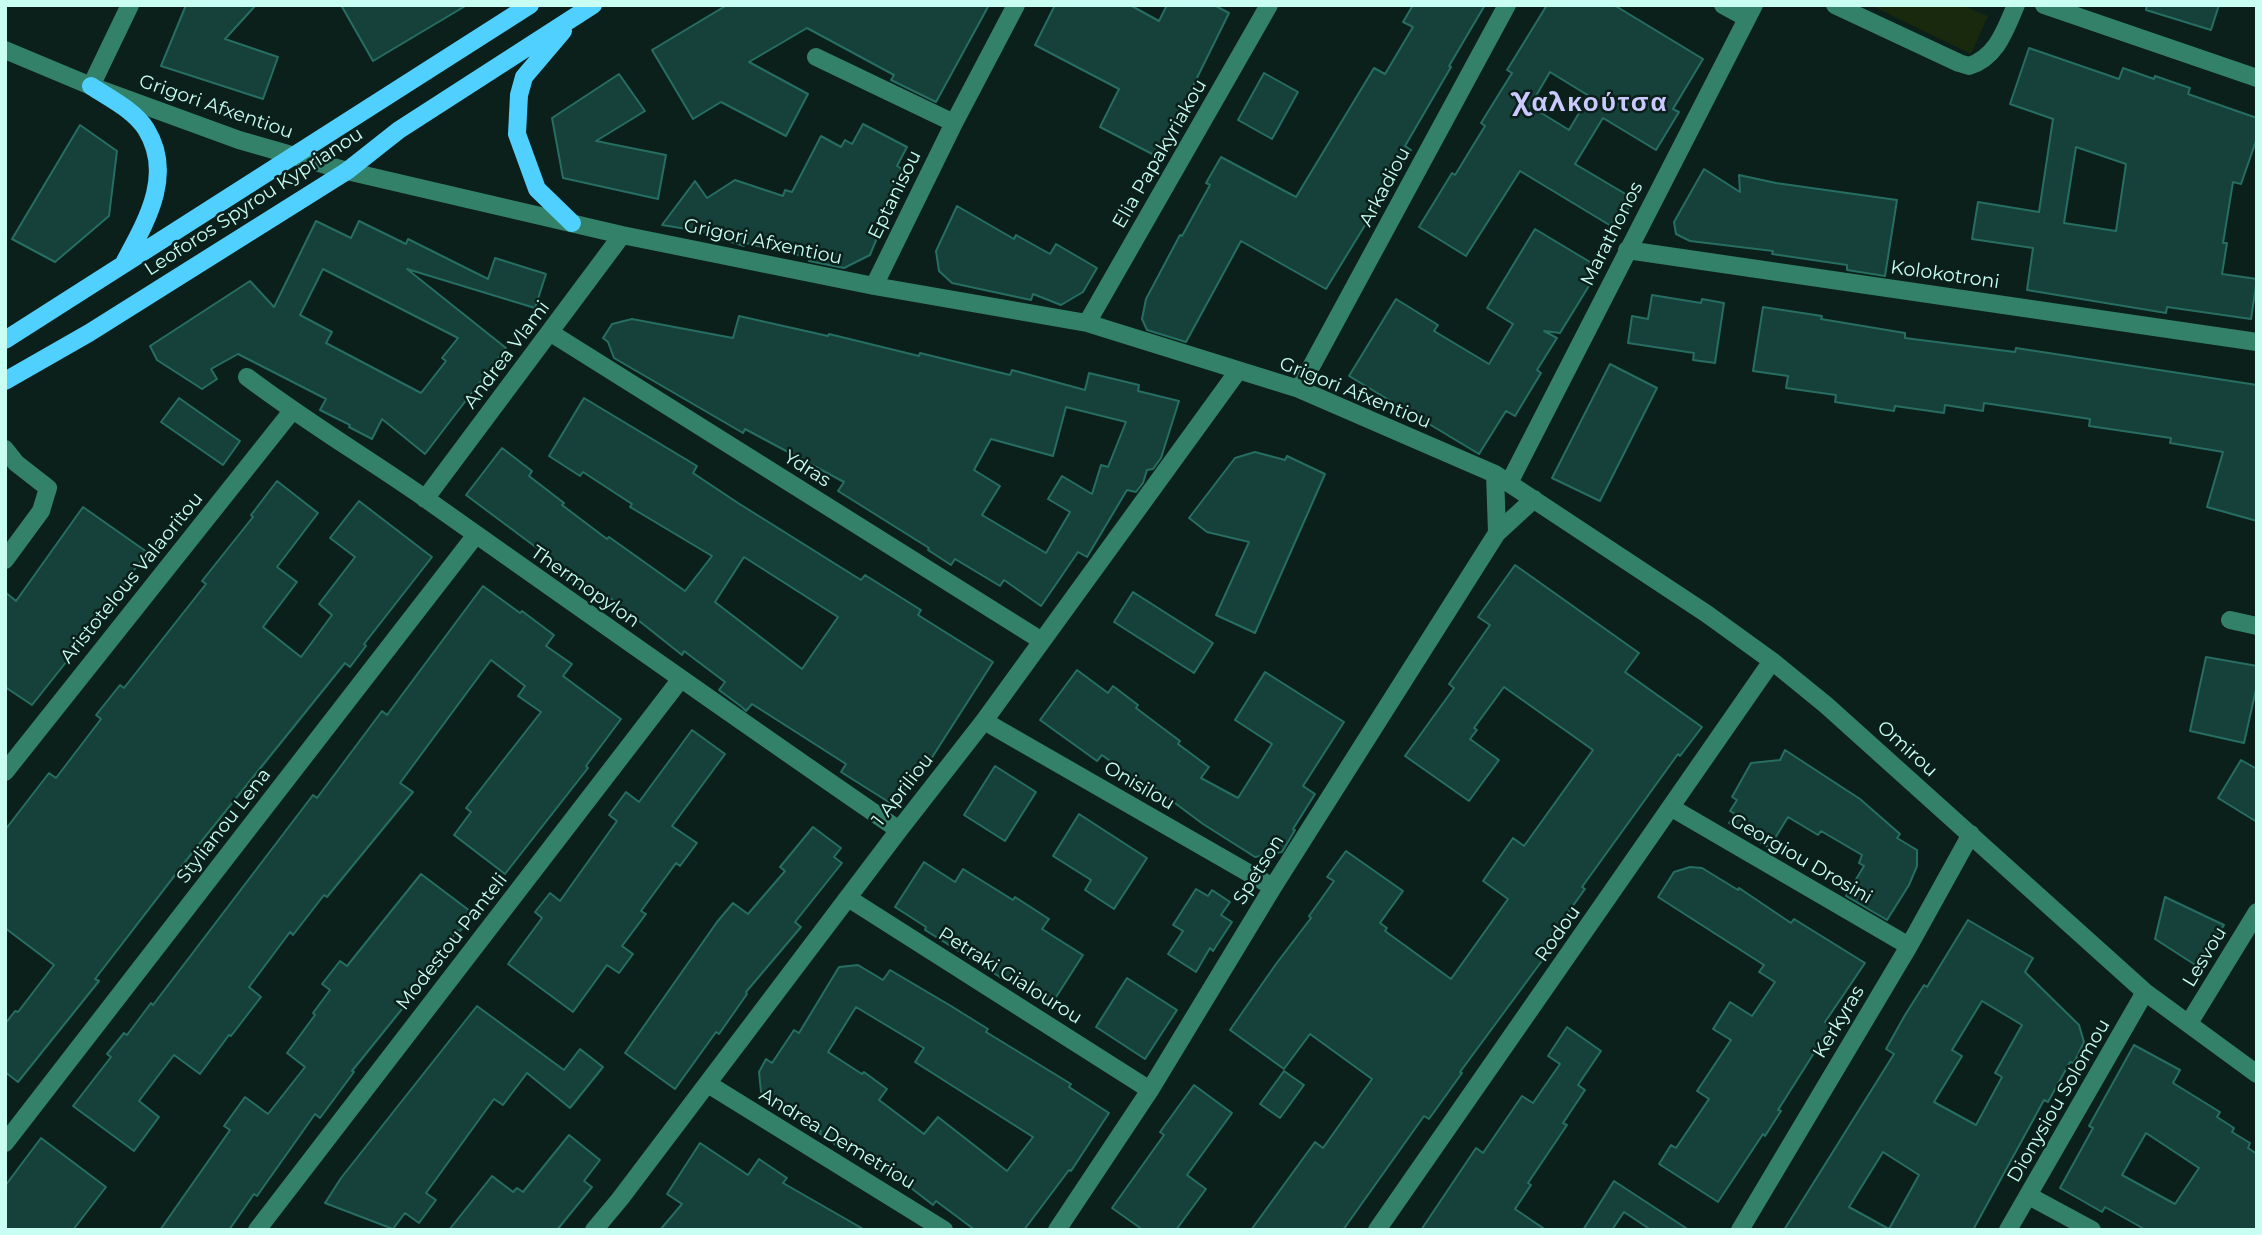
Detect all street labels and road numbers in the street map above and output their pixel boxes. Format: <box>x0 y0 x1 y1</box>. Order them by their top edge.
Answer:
street label: Grigori Afxentiou <box>136 70 296 144</box>
street label: Elia Papakyriakou <box>1108 75 1212 233</box>
street label: Leoforos Spyrou Kyprianou <box>141 123 367 281</box>
street label: Arkadiou <box>1355 144 1415 230</box>
street label: Eptanisou <box>864 147 926 243</box>
street label: Marathonos <box>1576 178 1648 290</box>
street label: Grigori Afxentiou <box>682 214 844 270</box>
street label: Kolokotroni <box>1889 256 2001 294</box>
street label: Andrea Vlami <box>459 297 555 413</box>
street label: Grigori Afxentiou <box>1276 352 1434 434</box>
street label: Ydras <box>779 446 835 492</box>
street label: Aristotelous Valaoritou <box>56 488 208 668</box>
street label: Thermopylon <box>526 541 644 633</box>
street label: Omirou <box>1872 716 1942 782</box>
street label: 1 Apriliou <box>868 749 938 831</box>
street label: Onisilou <box>1099 757 1179 815</box>
street label: Stylianou Lena <box>172 764 276 888</box>
street label: Georgiou Drosini <box>1726 809 1876 909</box>
street label: Spetson <box>1229 831 1289 909</box>
street label: Modestou Panteli <box>392 869 512 1015</box>
street label: Rodou <box>1531 902 1585 966</box>
street label: Petraki Gialourou <box>934 923 1086 1029</box>
street label: Lesvou <box>2178 923 2232 991</box>
street label: Kerkyras <box>1808 982 1870 1062</box>
street label: Dionysiou Solomou <box>2003 1015 2115 1187</box>
street label: Andrea Demetriou <box>755 1083 919 1195</box>

